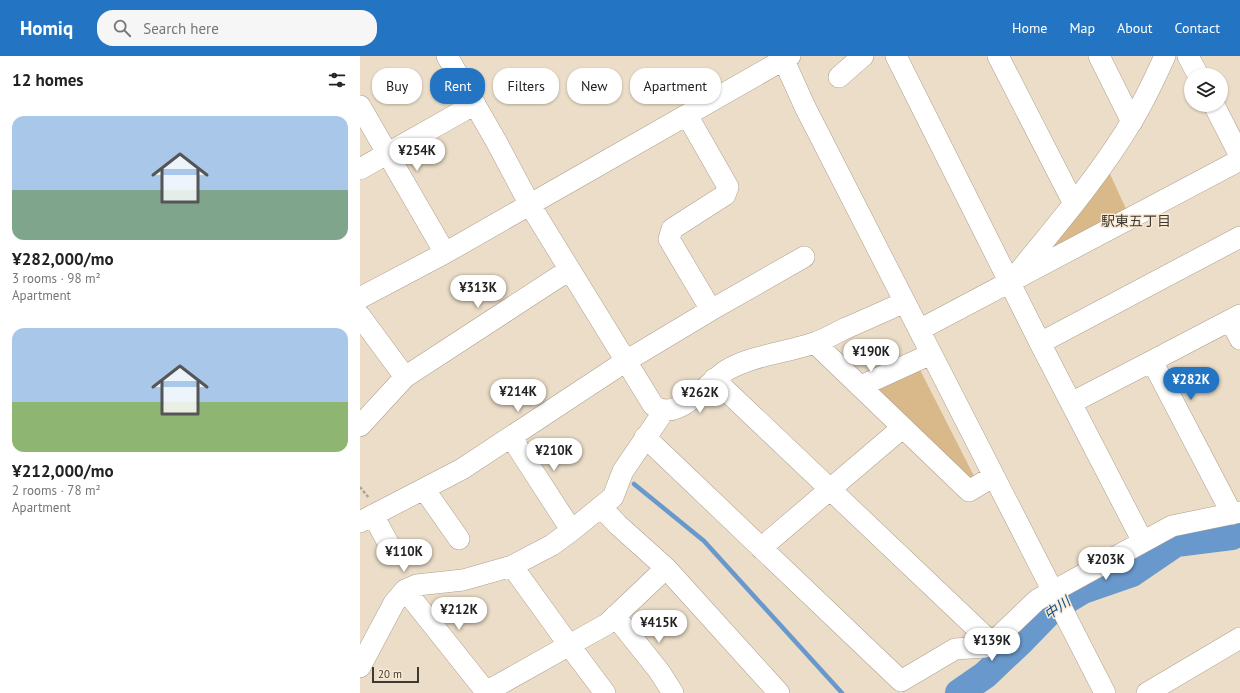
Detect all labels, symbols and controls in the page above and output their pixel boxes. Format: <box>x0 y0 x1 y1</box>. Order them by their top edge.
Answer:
search box <box>97 10 377 46</box>
text: Homiq <box>20 16 73 40</box>
icon: search <box>111 17 133 39</box>
text: Search here <box>143 19 219 38</box>
text: Home <box>1012 19 1047 37</box>
text: Map <box>1069 19 1095 37</box>
text: About <box>1117 19 1153 37</box>
text: Contact <box>1175 19 1220 37</box>
chip: Buy <box>372 68 422 104</box>
chip: Rent <box>430 68 485 104</box>
chip: Filters <box>493 68 559 104</box>
chip: New <box>567 68 622 104</box>
chip: Apartment <box>630 68 721 104</box>
map controls <box>1184 68 1228 112</box>
button: layers <box>1184 68 1228 112</box>
text: 12 homes <box>12 69 83 91</box>
icon: filters <box>326 69 348 91</box>
pin: ¥254K <box>389 138 445 172</box>
icon: home <box>144 142 216 214</box>
text: ¥254K <box>398 142 436 159</box>
district label: 駅東五丁目 <box>1101 212 1171 230</box>
text: ¥282,000/mo <box>12 248 114 270</box>
text: 3 rooms · 98 m² <box>12 270 101 287</box>
pin: ¥313K <box>450 275 506 309</box>
text: ¥313K <box>459 279 497 296</box>
text: Apartment <box>12 287 71 304</box>
pin: ¥190K <box>843 339 899 373</box>
text: ¥190K <box>852 343 890 360</box>
icon: home <box>144 354 216 426</box>
pin: ¥282K <box>1163 367 1219 401</box>
text: ¥282K <box>1172 371 1210 388</box>
pin: ¥214K <box>490 379 546 413</box>
pin: ¥262K <box>672 380 728 414</box>
text: ¥214K <box>499 383 537 400</box>
text: ¥262K <box>681 384 719 401</box>
pin: ¥210K <box>526 438 582 472</box>
text: ¥210K <box>535 442 573 459</box>
text: ¥212,000/mo <box>12 460 114 482</box>
text: 2 rooms · 78 m² <box>12 482 101 499</box>
text: Apartment <box>12 499 71 516</box>
pin: ¥110K <box>376 539 432 573</box>
text: ¥110K <box>385 543 423 560</box>
pin: ¥203K <box>1078 547 1134 581</box>
text: ¥203K <box>1087 551 1125 568</box>
water label: 中川 <box>1040 591 1075 624</box>
pin: ¥212K <box>431 597 487 631</box>
text: ¥212K <box>440 601 478 618</box>
pin: ¥415K <box>631 610 687 644</box>
text: ¥415K <box>640 614 678 631</box>
pin: ¥139K <box>964 628 1020 662</box>
text: ¥139K <box>973 632 1011 649</box>
scale bar <box>372 665 419 684</box>
text: 20 m <box>378 667 402 681</box>

